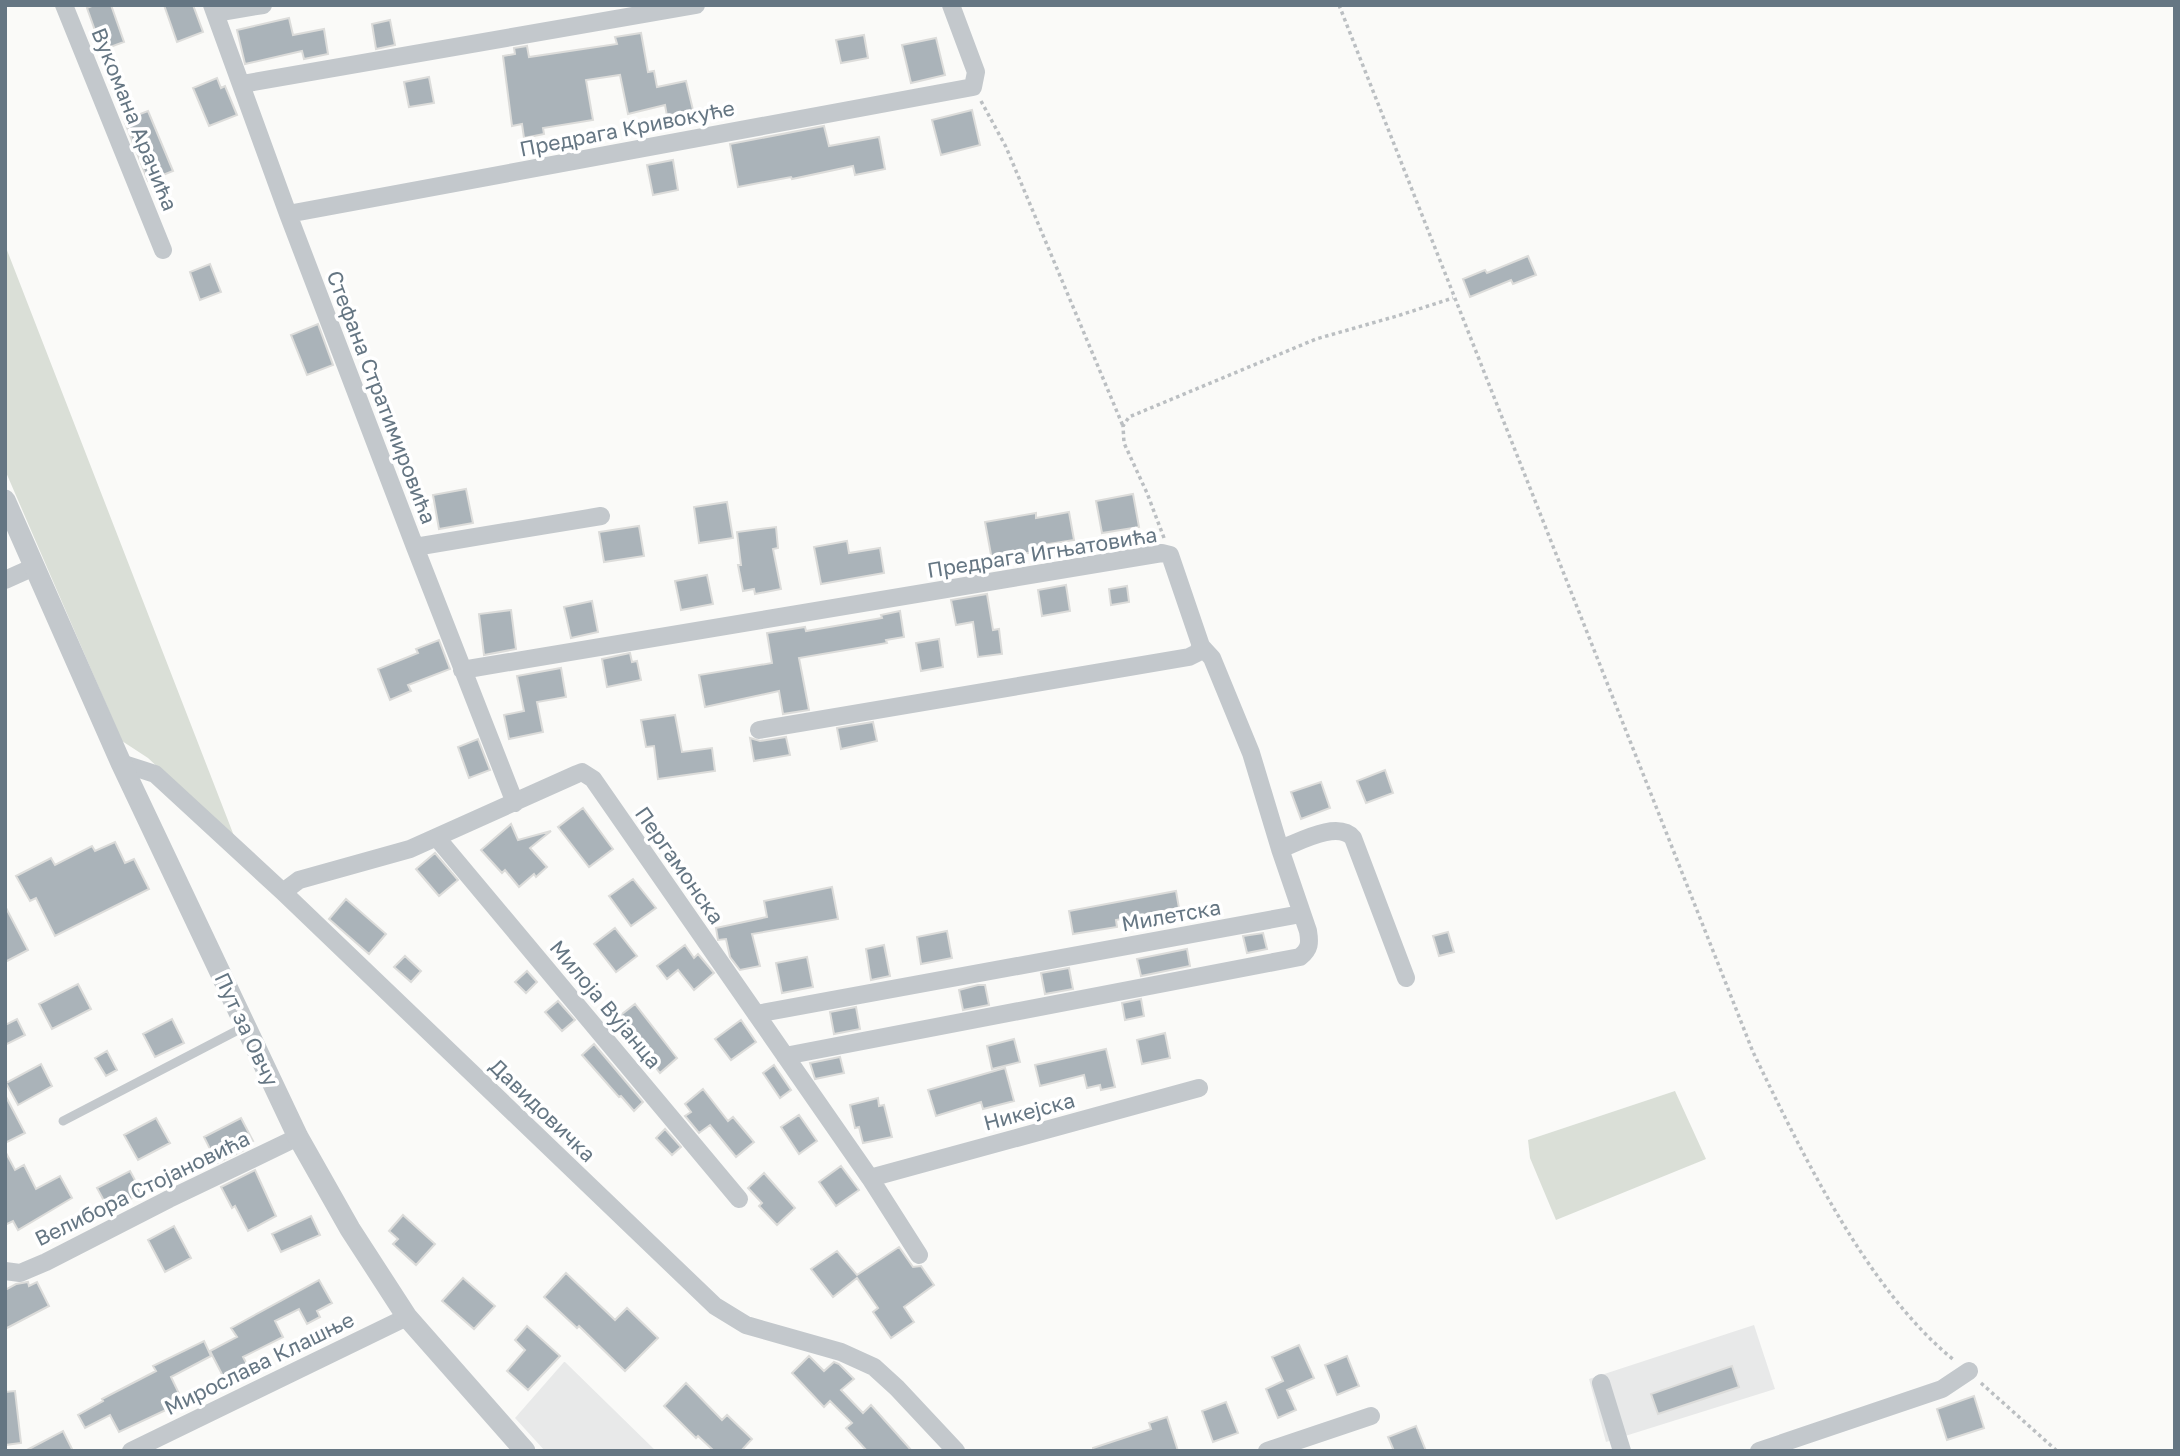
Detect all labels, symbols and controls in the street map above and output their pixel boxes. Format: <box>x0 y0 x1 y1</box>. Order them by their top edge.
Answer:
street label: Вукомана Арачића <box>86 24 184 214</box>
street label: Предрага Кривокуће <box>517 94 737 162</box>
street label: Стефана Стратимировића <box>322 267 442 527</box>
street label: Предрага Игњатовића <box>925 521 1159 583</box>
street label: Пергамонска <box>630 801 730 929</box>
street label: Милетска <box>1119 893 1223 937</box>
street label: Милоја Вујанца <box>545 935 667 1073</box>
street label: Пут за Овчу <box>209 968 285 1090</box>
street label: Давидовичка <box>485 1053 601 1167</box>
street label: Никејска <box>981 1086 1077 1136</box>
street label: Велибора Стојановића <box>30 1125 254 1251</box>
street label: Мирослава Клашње <box>160 1306 358 1420</box>

